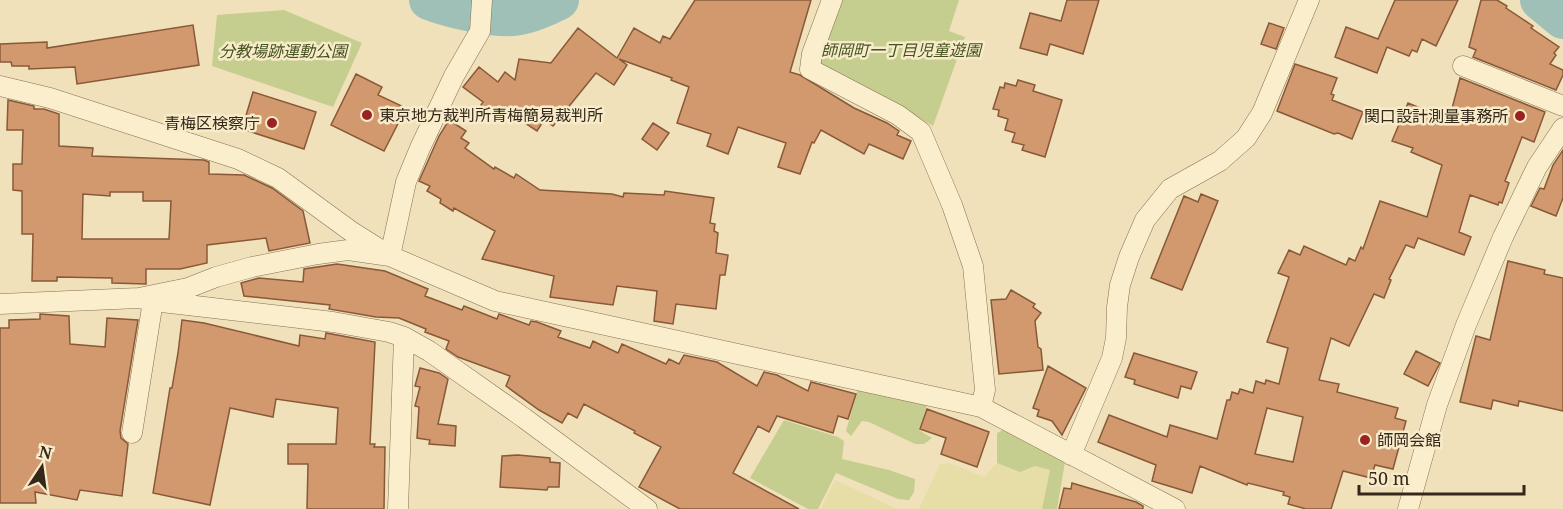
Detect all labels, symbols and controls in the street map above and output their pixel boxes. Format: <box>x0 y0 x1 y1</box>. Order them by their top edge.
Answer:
park label: 師岡町一丁目児童遊園 <box>821 39 983 61</box>
park label: 分教場跡運動公園 <box>219 40 349 62</box>
place label: 東京地方裁判所青梅簡易裁判所 <box>379 104 603 126</box>
place label: 関口設計測量事務所 <box>1364 105 1508 127</box>
marker: 東京地方裁判所青梅簡易裁判所 <box>360 108 374 122</box>
marker: 関口設計測量事務所 <box>1513 109 1527 123</box>
place label: 青梅区検察庁 <box>164 112 260 134</box>
marker: 青梅区検察庁 <box>265 116 279 130</box>
place label: 師岡会館 <box>1377 429 1441 451</box>
marker: 師岡会館 <box>1358 433 1372 447</box>
north arrow <box>12 437 72 497</box>
text: N <box>37 440 54 465</box>
scale bar <box>1359 458 1524 496</box>
text: 50 m <box>1368 466 1410 490</box>

